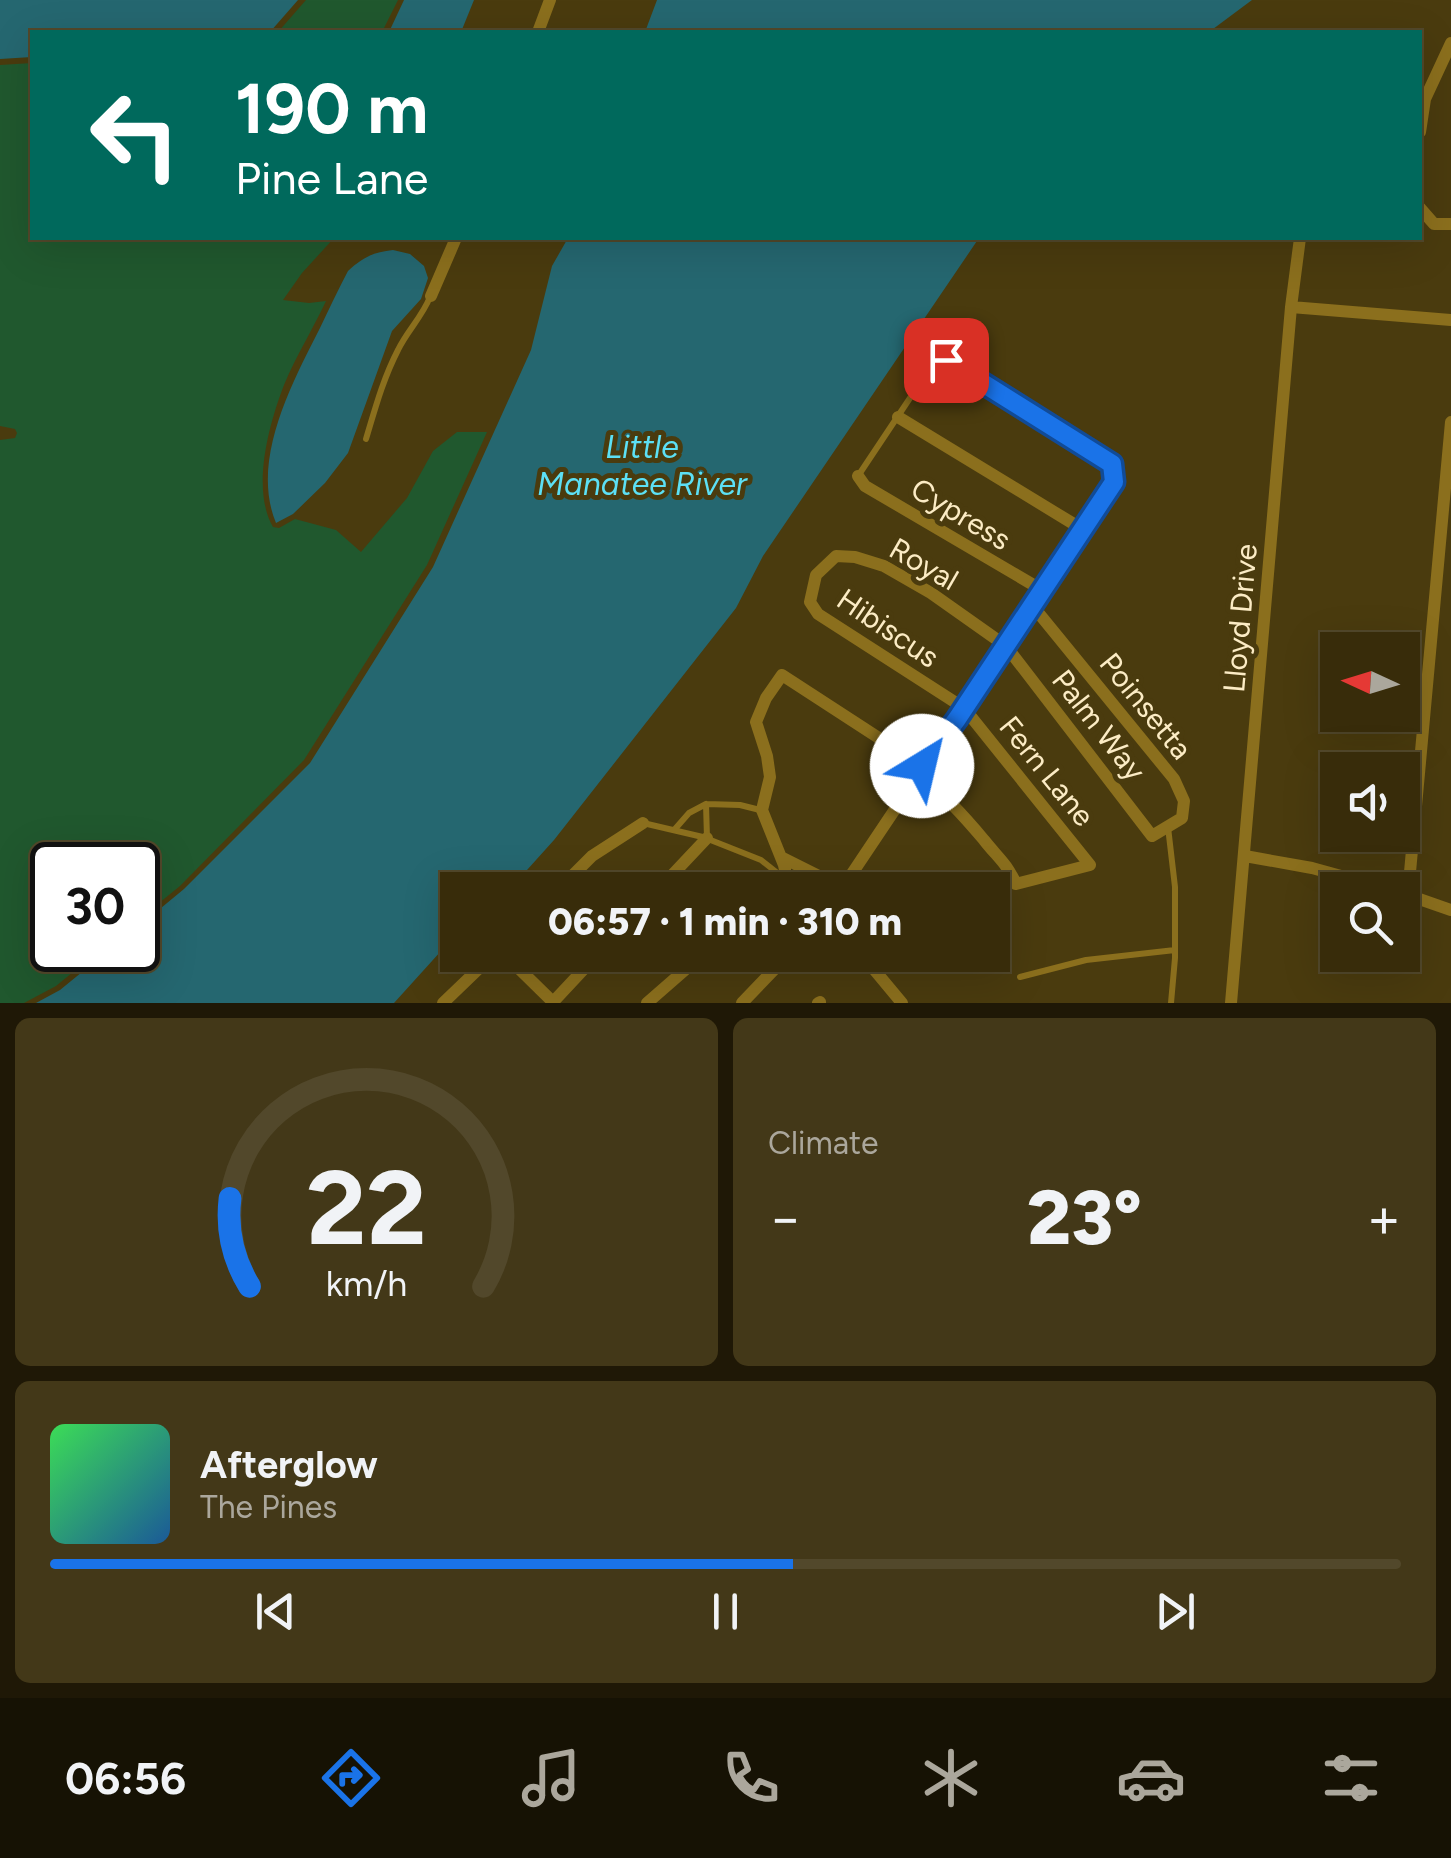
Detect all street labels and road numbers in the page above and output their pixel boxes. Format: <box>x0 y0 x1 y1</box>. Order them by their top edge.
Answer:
street label: Cypress <box>904 470 1018 558</box>
street label: Royal <box>883 530 965 598</box>
street label: Lloyd Drive <box>1215 542 1265 694</box>
street label: Hibiscus <box>830 581 946 675</box>
street label: Poinsetta <box>1092 645 1200 767</box>
street label: Palm Way <box>1044 662 1154 788</box>
street label: Fern Lane <box>991 709 1103 833</box>

